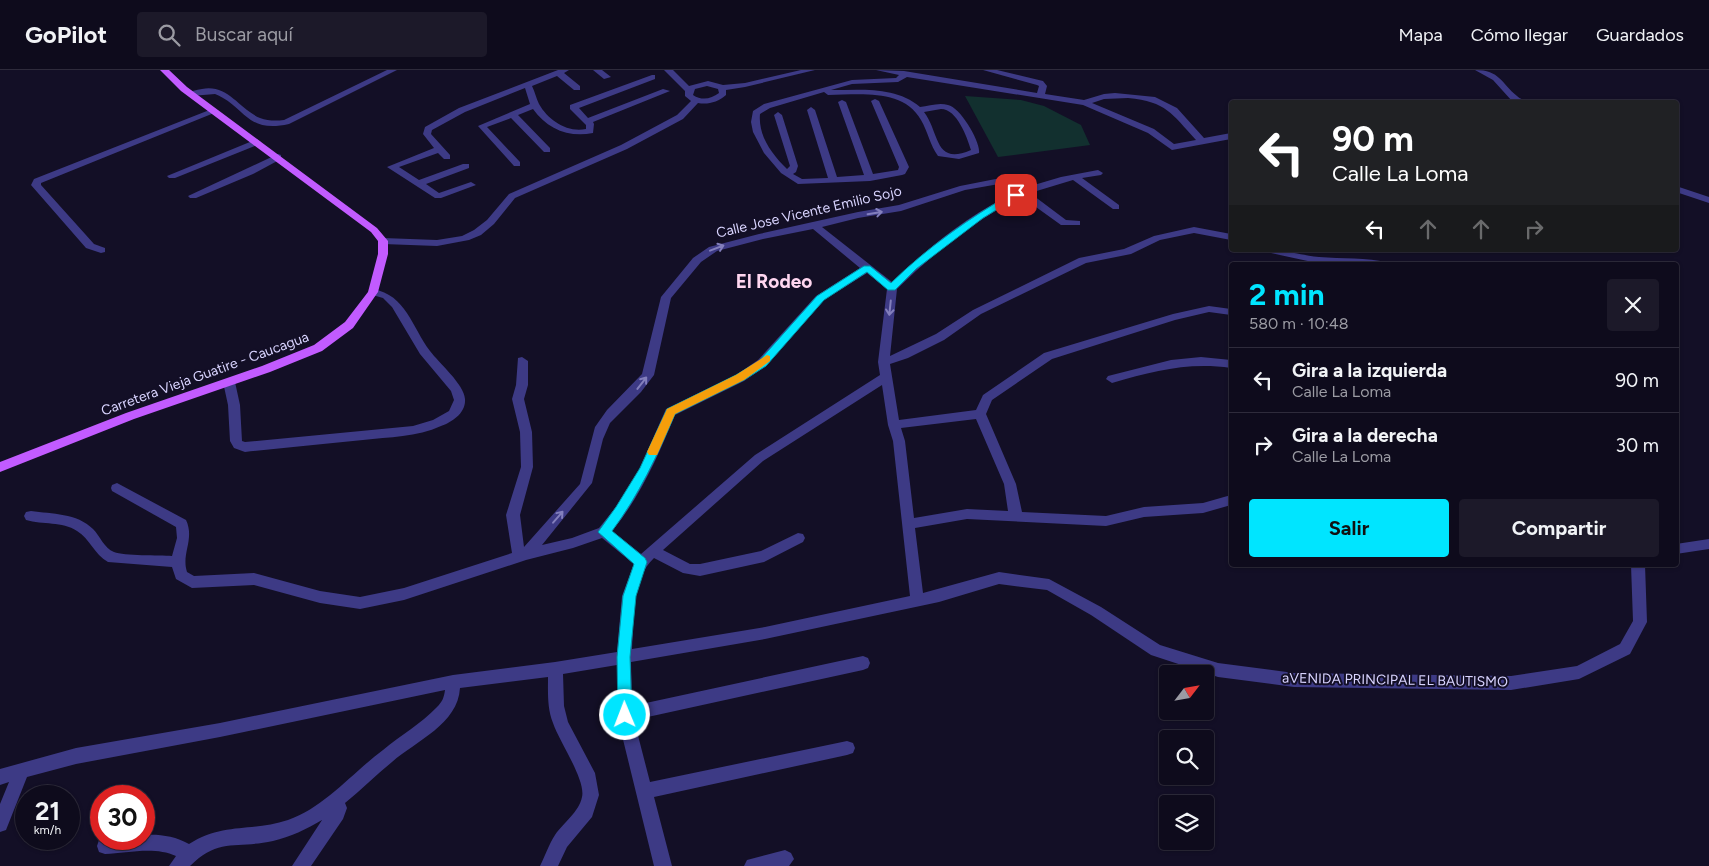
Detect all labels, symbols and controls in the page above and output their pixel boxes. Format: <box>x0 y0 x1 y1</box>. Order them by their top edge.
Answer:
search box <box>137 12 487 57</box>
text: GoPilot <box>25 20 107 49</box>
icon: search <box>155 21 183 49</box>
text: Buscar aquí <box>195 23 293 46</box>
text: Mapa <box>1398 24 1443 46</box>
text: Cómo llegar <box>1471 24 1568 46</box>
text: Guardados <box>1596 24 1684 46</box>
text: 90 m <box>1332 118 1414 160</box>
icon: left <box>1249 120 1314 185</box>
text: Calle La Loma <box>1332 160 1468 187</box>
pin <box>995 174 1037 216</box>
icon: arrive <box>1002 181 1030 209</box>
street label: Calle Jose Vicente Emilio Sojo <box>715 182 903 242</box>
one-way arrow <box>867 207 883 217</box>
icon: left <box>1361 215 1389 243</box>
icon: ahead <box>1414 215 1442 243</box>
icon: ahead <box>1467 215 1495 243</box>
icon: right <box>1520 215 1548 243</box>
one-way arrow <box>709 243 724 252</box>
district label: El Rodeo <box>736 270 812 293</box>
text: 2 min <box>1249 276 1325 313</box>
button: close <box>1607 279 1659 331</box>
one-way arrow <box>885 300 895 316</box>
text: 580 m · 10:48 <box>1249 314 1349 333</box>
street label: Carretera Vieja Guatire - Caucagua <box>99 328 311 420</box>
text: Gira a la izquierda <box>1292 359 1447 382</box>
icon: left <box>1249 366 1277 394</box>
text: 90 m <box>1615 369 1659 392</box>
one-way arrow <box>636 377 647 390</box>
text: Calle La Loma <box>1292 382 1391 401</box>
text: Gira a la derecha <box>1292 424 1438 447</box>
icon: right <box>1249 431 1277 459</box>
text: 30 m <box>1616 434 1659 457</box>
text: Calle La Loma <box>1292 447 1391 466</box>
button: Salir <box>1249 499 1449 557</box>
button: Compartir <box>1459 499 1659 557</box>
one-way arrow <box>552 511 564 524</box>
north arrow <box>1159 665 1214 720</box>
map controls <box>1159 665 1214 850</box>
street label: aVENIDA PRINCIPAL EL BAUTISMO <box>1282 670 1508 690</box>
position arrow <box>598 688 650 740</box>
button: search <box>1159 730 1214 785</box>
speed limit sign: 30 <box>90 785 155 850</box>
button: layers <box>1159 795 1214 850</box>
text: 21 <box>35 796 60 826</box>
text: km/h <box>34 823 61 837</box>

